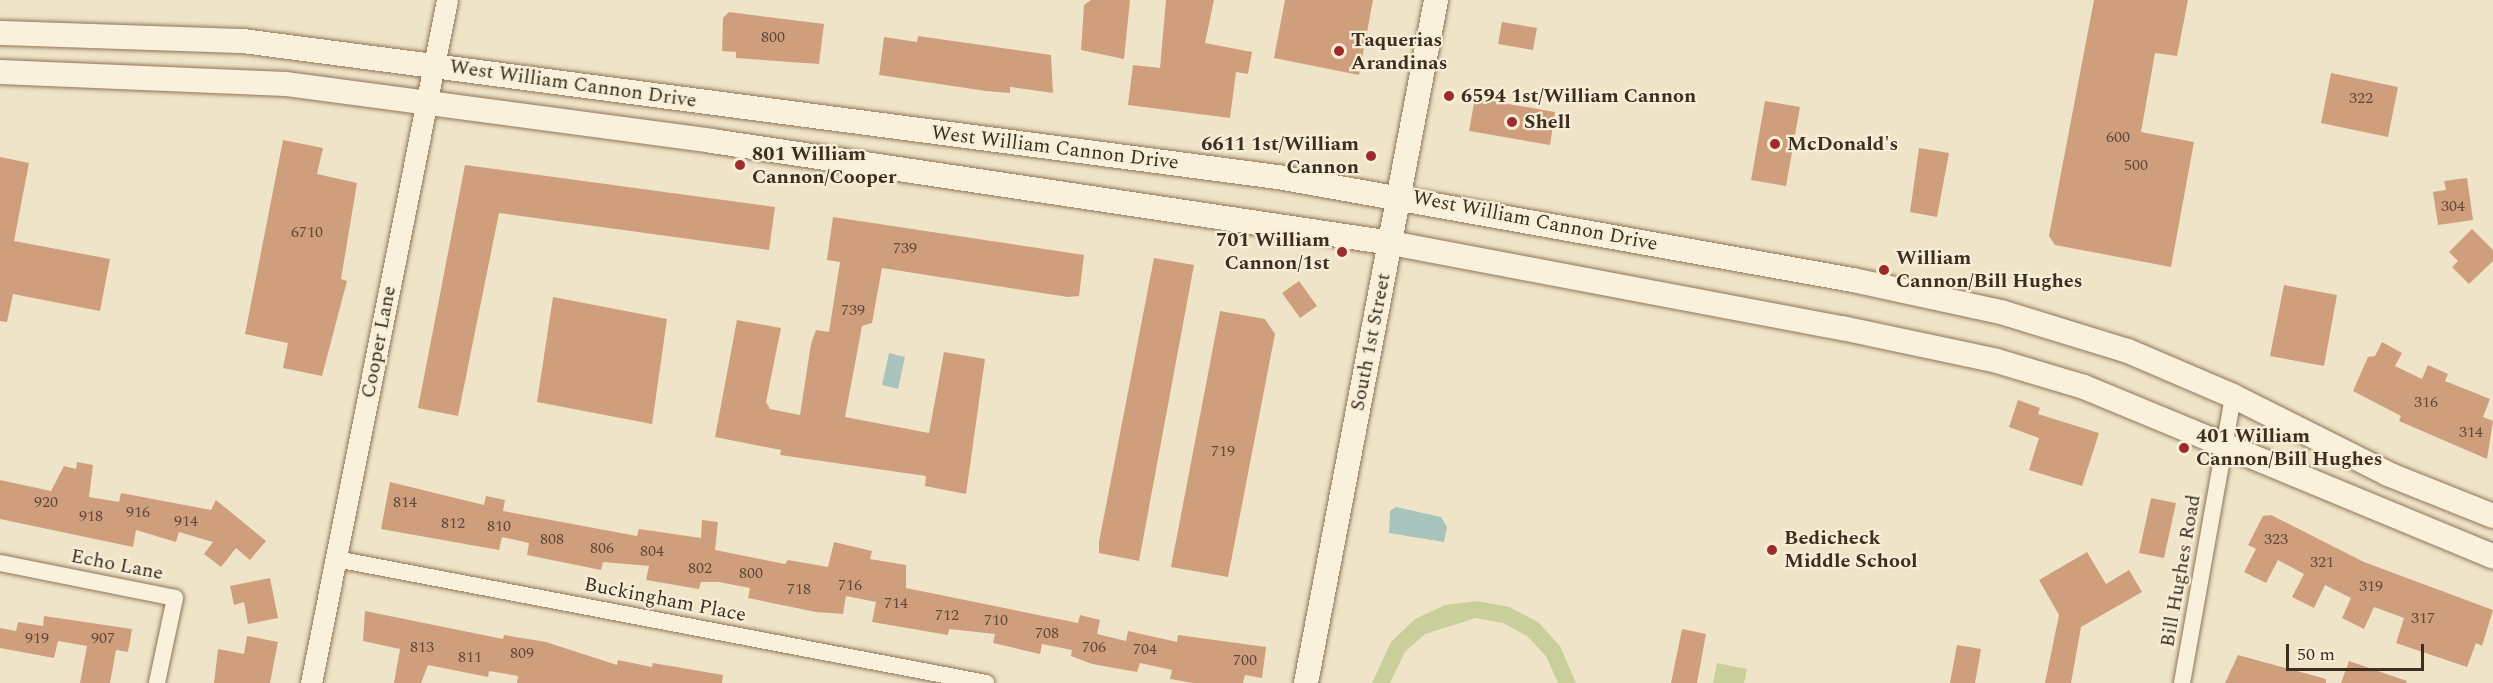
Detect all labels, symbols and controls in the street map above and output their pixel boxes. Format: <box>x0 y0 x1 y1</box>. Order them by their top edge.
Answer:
house number: 800 <box>761 27 785 47</box>
place label: Taquerias Arandinas <box>1351 28 1447 75</box>
marker: Taquerias Arandinas <box>1332 44 1346 58</box>
street label: West William Cannon Drive <box>448 55 698 113</box>
place label: 6594 1st/William Cannon <box>1461 84 1696 108</box>
house number: 322 <box>2349 88 2373 108</box>
marker: 6594 1st/William Cannon <box>1442 89 1456 103</box>
place label: Shell <box>1524 110 1571 134</box>
marker: Shell <box>1505 115 1519 129</box>
street label: West William Cannon Drive <box>930 121 1180 175</box>
house number: 600 <box>2106 127 2130 147</box>
place label: 6611 1st/William Cannon <box>1201 132 1359 179</box>
place label: McDonald's <box>1787 132 1898 156</box>
marker: McDonald's <box>1768 137 1782 151</box>
place label: 801 William Cannon/Cooper <box>752 142 896 189</box>
marker: 6611 1st/William Cannon <box>1364 149 1378 163</box>
house number: 500 <box>2124 155 2148 175</box>
marker: 801 William Cannon/Cooper <box>733 158 747 172</box>
street label: West William Cannon Drive <box>1410 185 1660 257</box>
house number: 304 <box>2441 196 2465 216</box>
house number: 6710 <box>291 222 323 242</box>
place label: 701 William Cannon/1st <box>1216 228 1330 275</box>
house number: 739 <box>893 238 917 258</box>
marker: 701 William Cannon/1st <box>1335 245 1349 259</box>
place label: William Cannon/Bill Hughes <box>1896 246 2083 293</box>
marker: William Cannon/Bill Hughes <box>1877 263 1891 277</box>
street label: South 1st Street <box>1346 271 1396 413</box>
street label: Cooper Lane <box>356 284 402 400</box>
house number: 739 <box>841 300 865 320</box>
house number: 316 <box>2414 392 2438 412</box>
house number: 314 <box>2459 422 2483 442</box>
place label: 401 William Cannon/Bill Hughes <box>2196 424 2383 471</box>
house number: 719 <box>1211 441 1235 461</box>
marker: 401 William Cannon/Bill Hughes <box>2177 441 2191 455</box>
house number: 920 <box>34 492 58 512</box>
house number: 814 <box>393 492 417 512</box>
street label: Bill Hughes Road <box>2156 493 2206 649</box>
house number: 916 <box>126 502 150 522</box>
house number: 918 <box>79 506 103 526</box>
house number: 914 <box>174 511 198 531</box>
house number: 812 <box>441 513 465 533</box>
house number: 810 <box>487 516 511 536</box>
place label: Bedicheck Middle School <box>1784 526 1918 573</box>
house number: 808 <box>540 529 564 549</box>
house number: 323 <box>2264 529 2288 549</box>
house number: 806 <box>590 538 614 558</box>
house number: 804 <box>640 541 664 561</box>
marker: Bedicheck Middle School <box>1765 543 1779 557</box>
street label: Echo Lane <box>69 544 165 586</box>
house number: 321 <box>2310 552 2334 572</box>
house number: 802 <box>688 558 712 578</box>
house number: 800 <box>739 563 763 583</box>
street label: Buckingham Place <box>582 573 748 627</box>
house number: 716 <box>838 575 862 595</box>
house number: 319 <box>2359 576 2383 596</box>
house number: 718 <box>787 579 811 599</box>
house number: 714 <box>884 593 908 613</box>
house number: 712 <box>935 605 959 625</box>
house number: 317 <box>2411 608 2435 628</box>
house number: 710 <box>984 610 1008 630</box>
house number: 708 <box>1035 623 1059 643</box>
house number: 919 <box>25 628 49 648</box>
house number: 907 <box>91 628 115 648</box>
scale bar <box>2289 632 2427 670</box>
house number: 813 <box>410 637 434 657</box>
house number: 706 <box>1082 637 1106 657</box>
house number: 704 <box>1133 639 1157 659</box>
text: 50 m <box>2297 641 2335 668</box>
house number: 809 <box>510 643 534 663</box>
house number: 811 <box>458 647 482 667</box>
house number: 700 <box>1233 650 1257 670</box>

